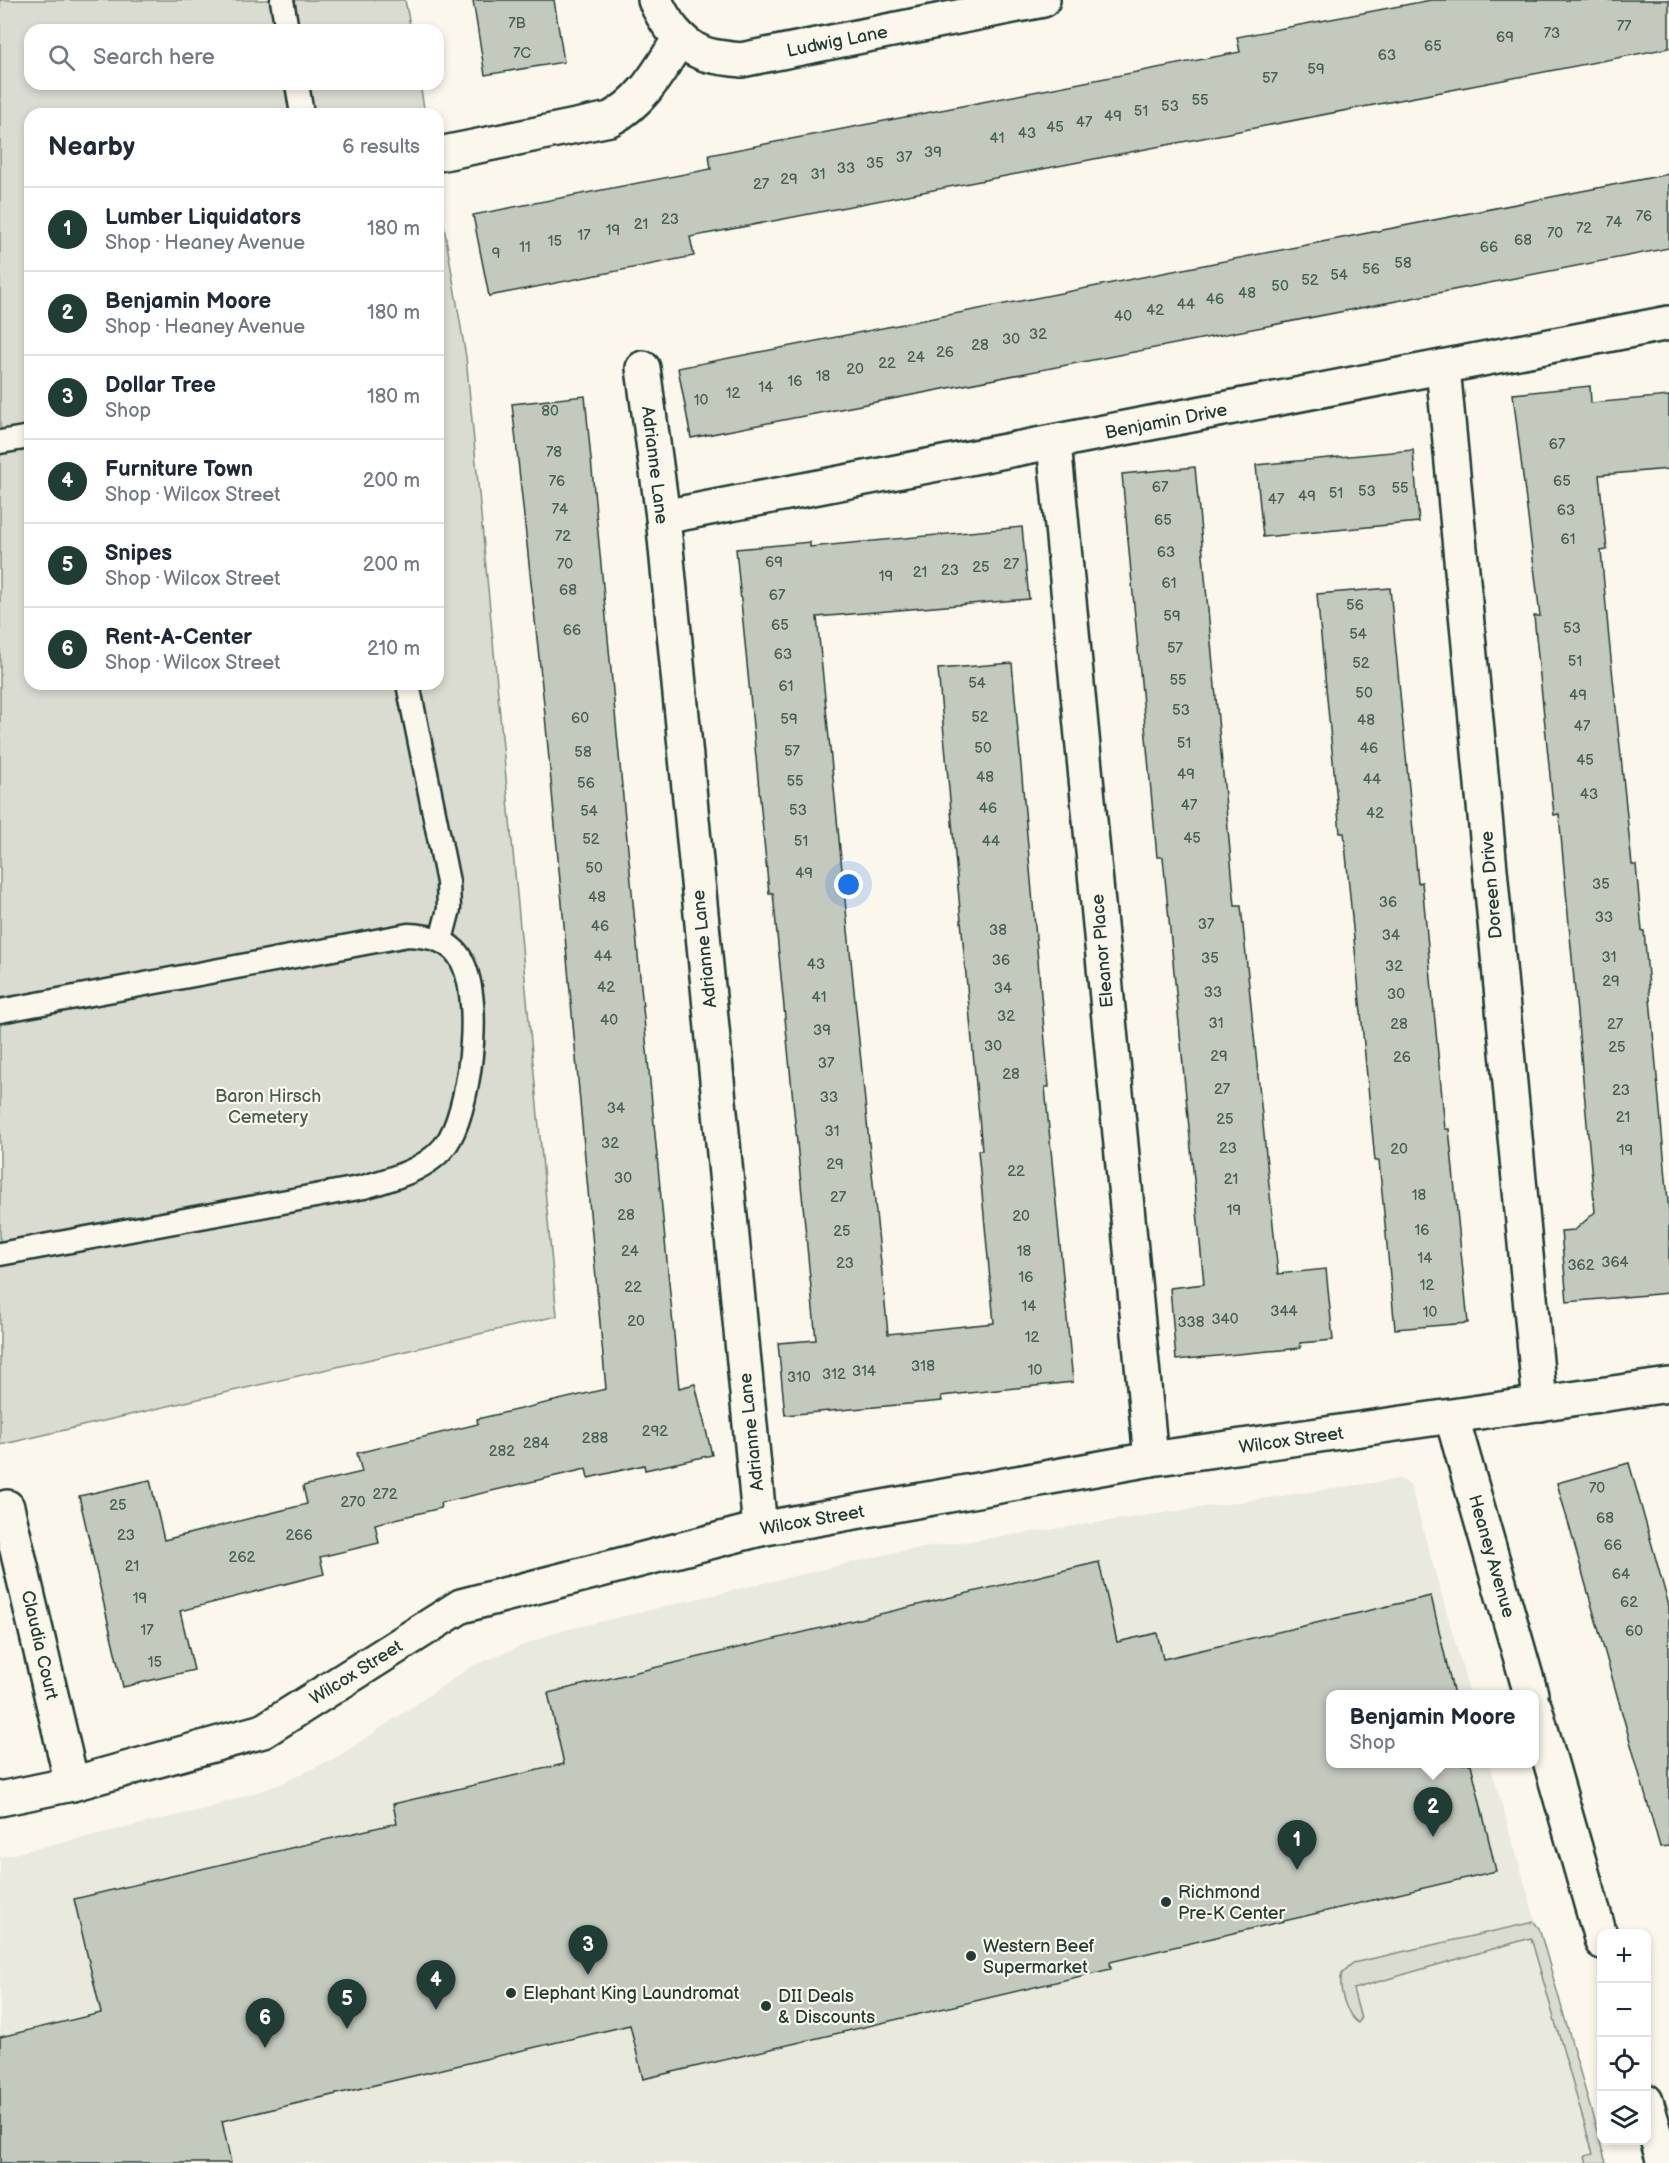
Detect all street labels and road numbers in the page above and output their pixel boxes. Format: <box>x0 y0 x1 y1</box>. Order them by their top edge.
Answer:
street label: Ludwig Lane <box>785 21 890 62</box>
street label: Benjamin Drive <box>1103 399 1229 444</box>
street label: Adrianne Lane <box>637 405 672 525</box>
street label: Doreen Drive <box>1476 830 1507 940</box>
street label: Adrianne Lane <box>688 889 721 1009</box>
street label: Eleanor Place <box>1087 893 1118 1009</box>
street label: Adrianne Lane <box>735 1372 768 1492</box>
street label: Wilcox Street <box>1238 1423 1345 1458</box>
street label: Heaney Avenue <box>1464 1492 1519 1620</box>
street label: Wilcox Street <box>758 1501 866 1540</box>
street label: Claudia Court <box>17 1588 62 1702</box>
street label: Wilcox Street <box>306 1635 407 1709</box>

